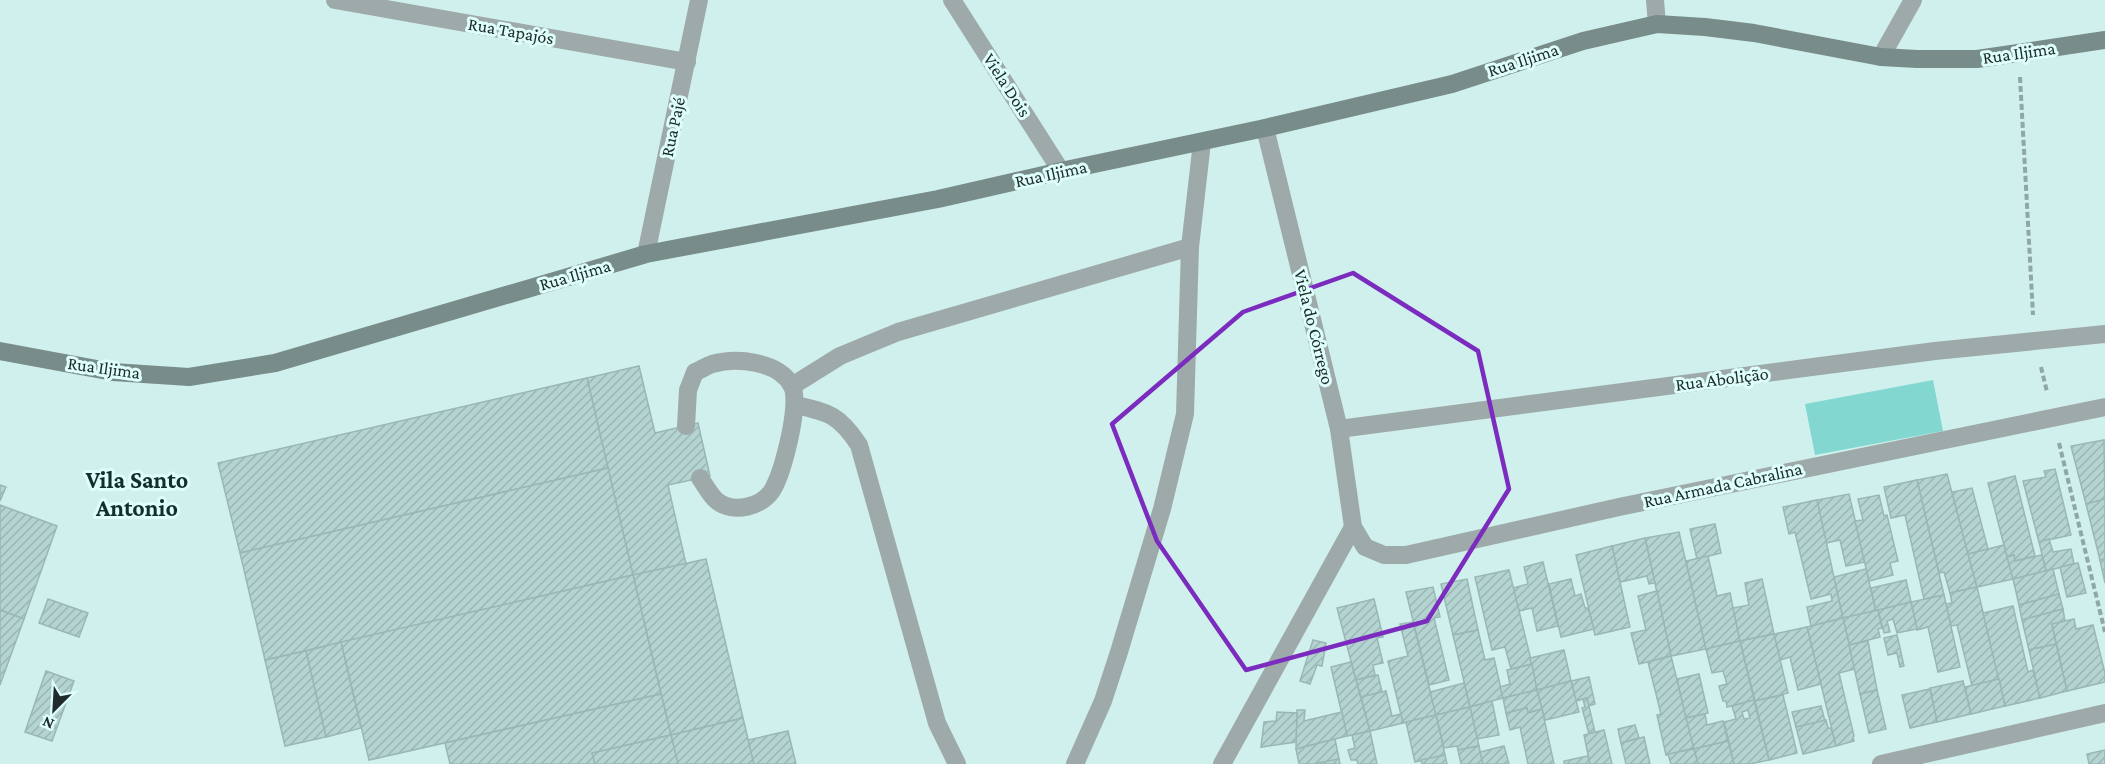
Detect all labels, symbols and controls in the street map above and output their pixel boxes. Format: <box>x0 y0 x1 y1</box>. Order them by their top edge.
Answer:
street label: Rua Tapajós <box>466 14 555 49</box>
street label: Rua Iljima <box>1981 38 2057 69</box>
street label: Rua Iljima <box>1485 39 1561 82</box>
street label: Viela Dois <box>979 49 1035 121</box>
street label: Rua Pajé <box>657 95 690 159</box>
street label: Rua Iljima <box>1013 157 1089 192</box>
street label: Rua Iljima <box>537 255 613 296</box>
street label: Viela do Córrego <box>1290 267 1338 387</box>
street label: Rua Iljima <box>66 353 142 384</box>
street label: Rua Abolição <box>1674 363 1770 395</box>
street label: Rua Armada Cabralina <box>1642 458 1804 512</box>
district label: Vila Santo Antonio <box>85 466 188 521</box>
north arrow <box>24 680 84 740</box>
text: N <box>40 713 57 733</box>

